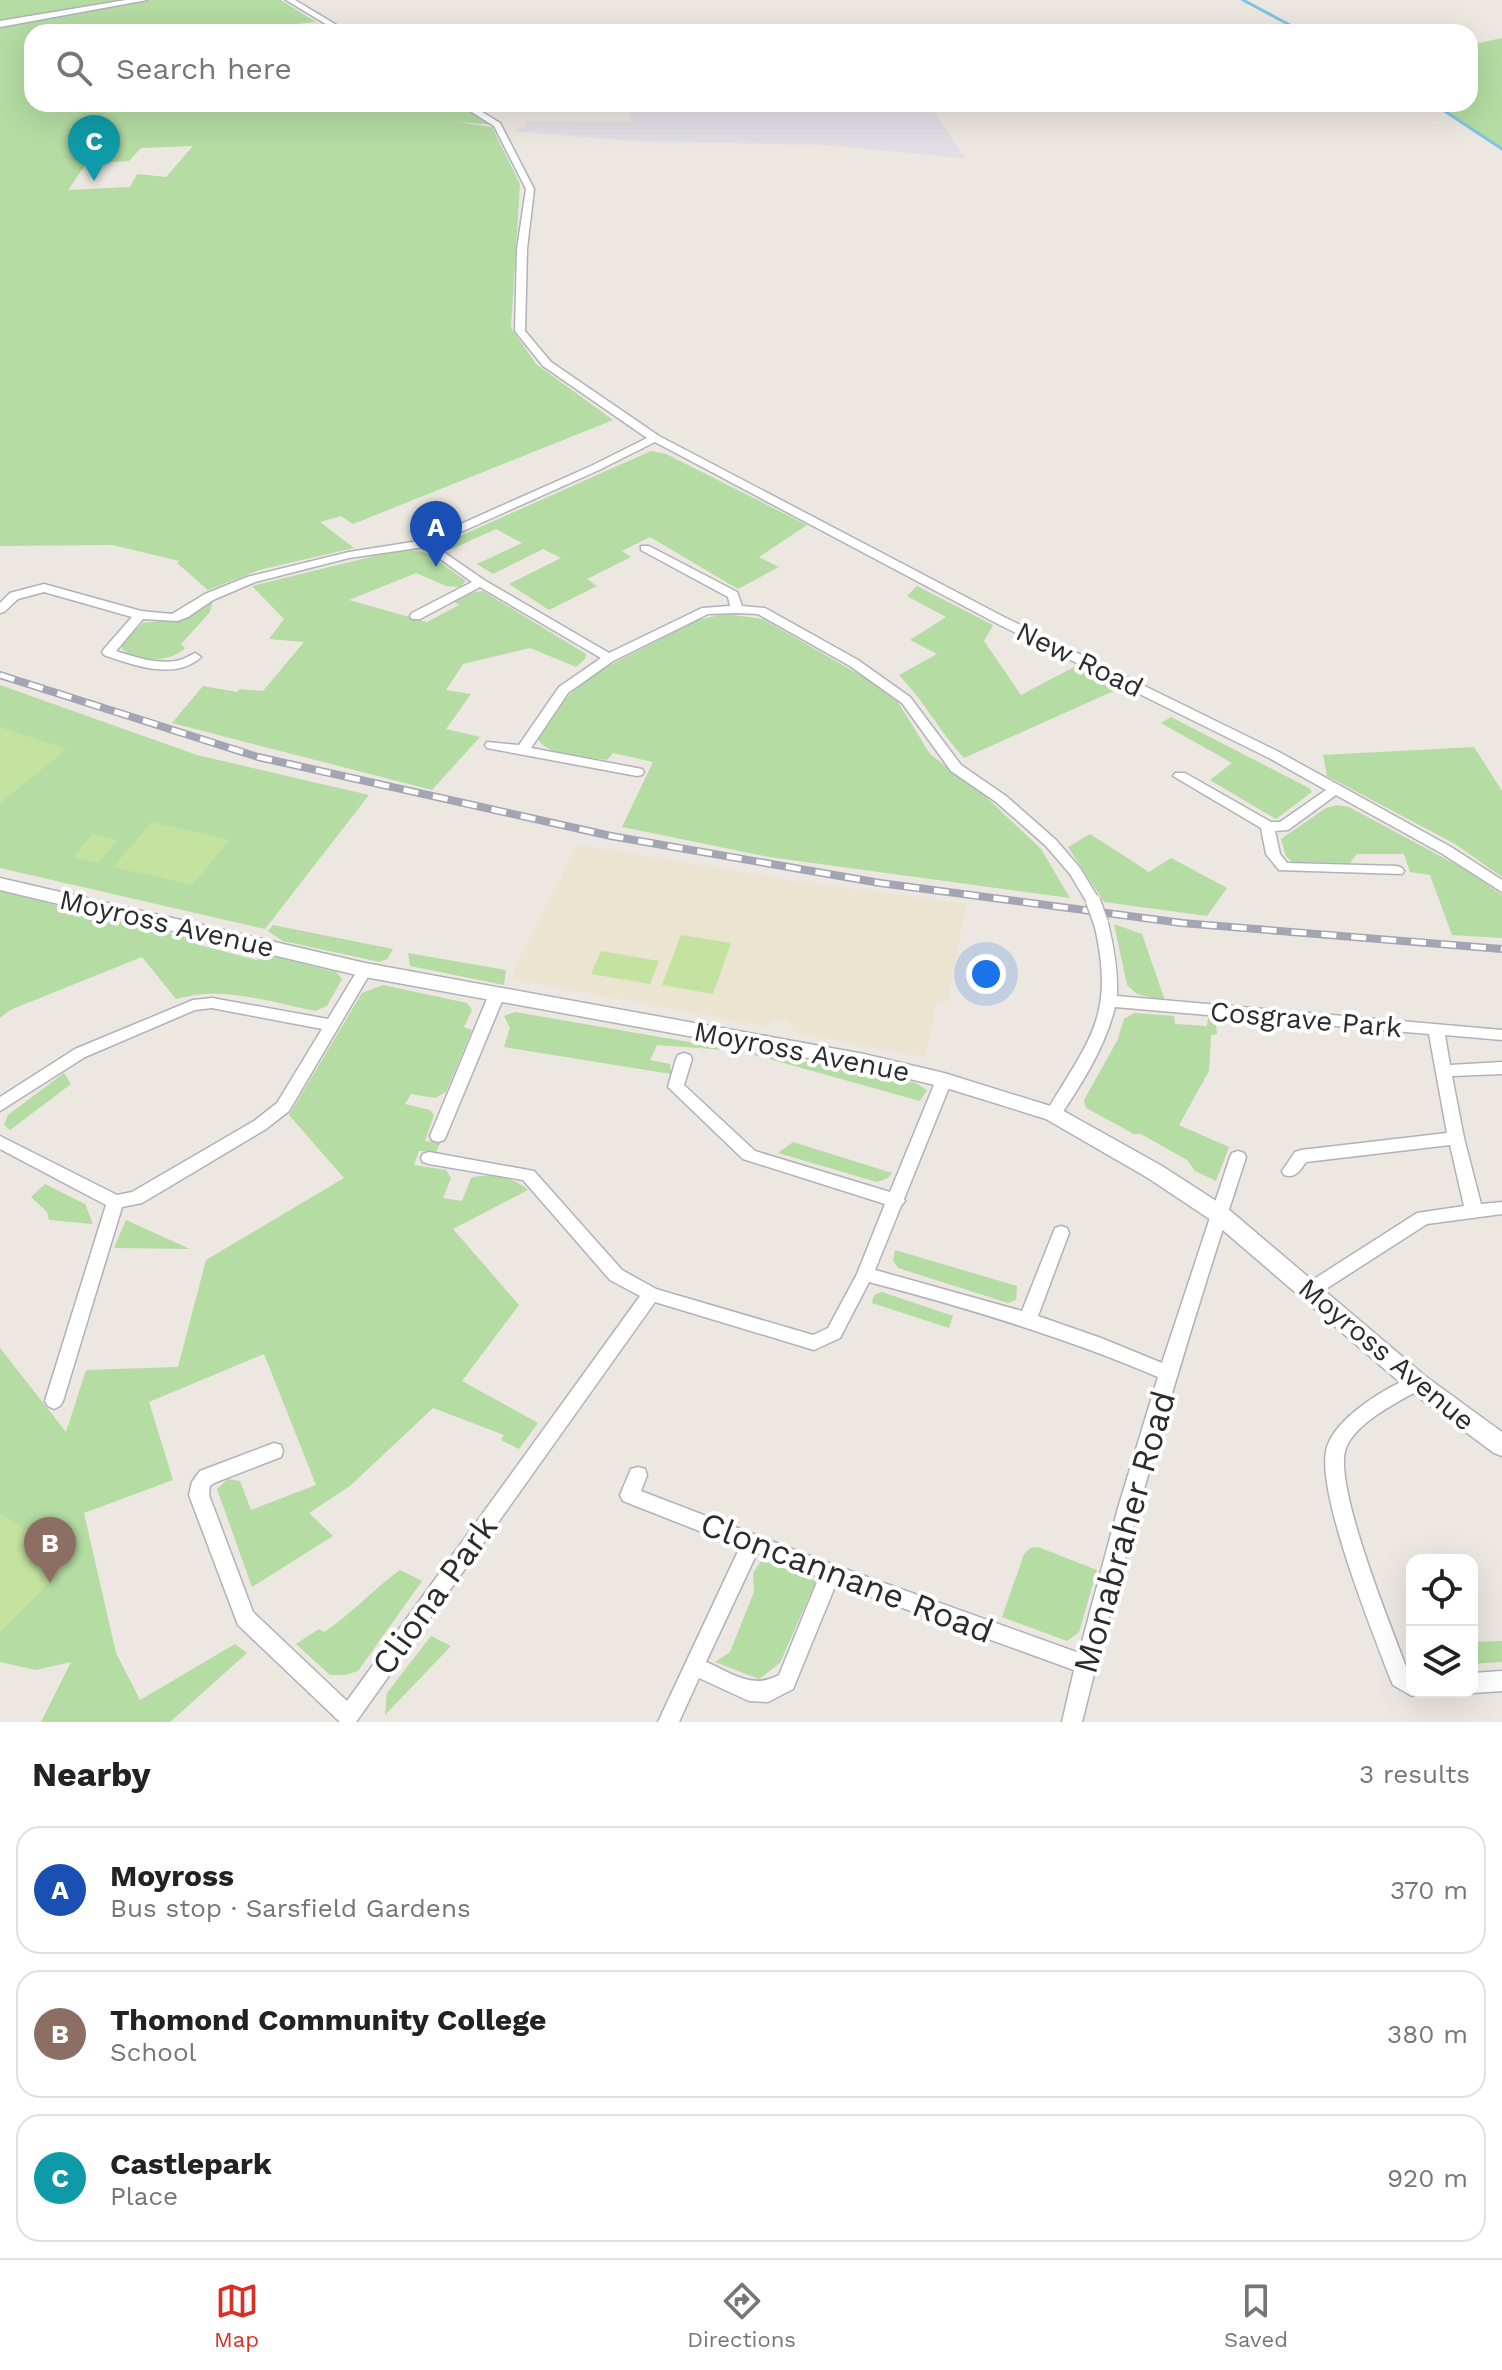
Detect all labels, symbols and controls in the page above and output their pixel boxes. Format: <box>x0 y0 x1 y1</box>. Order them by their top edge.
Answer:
search box <box>24 24 1478 112</box>
icon: search <box>52 46 96 90</box>
text: Search here <box>116 51 292 86</box>
pin: C <box>68 115 120 181</box>
pin: A <box>410 501 462 567</box>
street label: New Road <box>1011 615 1149 704</box>
street label: Moyross Avenue <box>56 883 277 964</box>
your location <box>966 954 1006 994</box>
street label: Cosgrave Park <box>1209 995 1403 1044</box>
street label: Moyross Avenue <box>691 1014 913 1089</box>
street label: Moyross Avenue <box>1292 1271 1481 1437</box>
street label: Monabraher Road <box>1065 1386 1183 1678</box>
street label: Cloncannane Road <box>695 1503 999 1651</box>
street label: Cliona Park <box>363 1507 505 1683</box>
pin: B <box>24 1517 76 1583</box>
map controls <box>1406 1554 1478 1698</box>
button: locate <box>1406 1554 1478 1626</box>
button: layers <box>1406 1626 1478 1698</box>
text: Nearby <box>32 1754 151 1794</box>
text: 3 results <box>1359 1759 1470 1789</box>
text: Moyross <box>110 1858 234 1893</box>
text: A <box>51 1875 69 1905</box>
text: 370 m <box>1390 1875 1468 1905</box>
text: Bus stop · Sarsfield Gardens <box>110 1893 471 1923</box>
text: Thomond Community College <box>110 2002 546 2037</box>
text: B <box>51 2019 69 2049</box>
text: 380 m <box>1387 2019 1468 2049</box>
text: School <box>110 2037 196 2067</box>
text: Castlepark <box>110 2146 272 2181</box>
text: C <box>51 2163 69 2193</box>
text: 920 m <box>1387 2163 1468 2193</box>
text: Place <box>110 2181 178 2211</box>
tab: Map <box>214 2279 259 2352</box>
tab: Directions <box>687 2279 796 2352</box>
tab: Saved <box>1224 2279 1288 2352</box>

